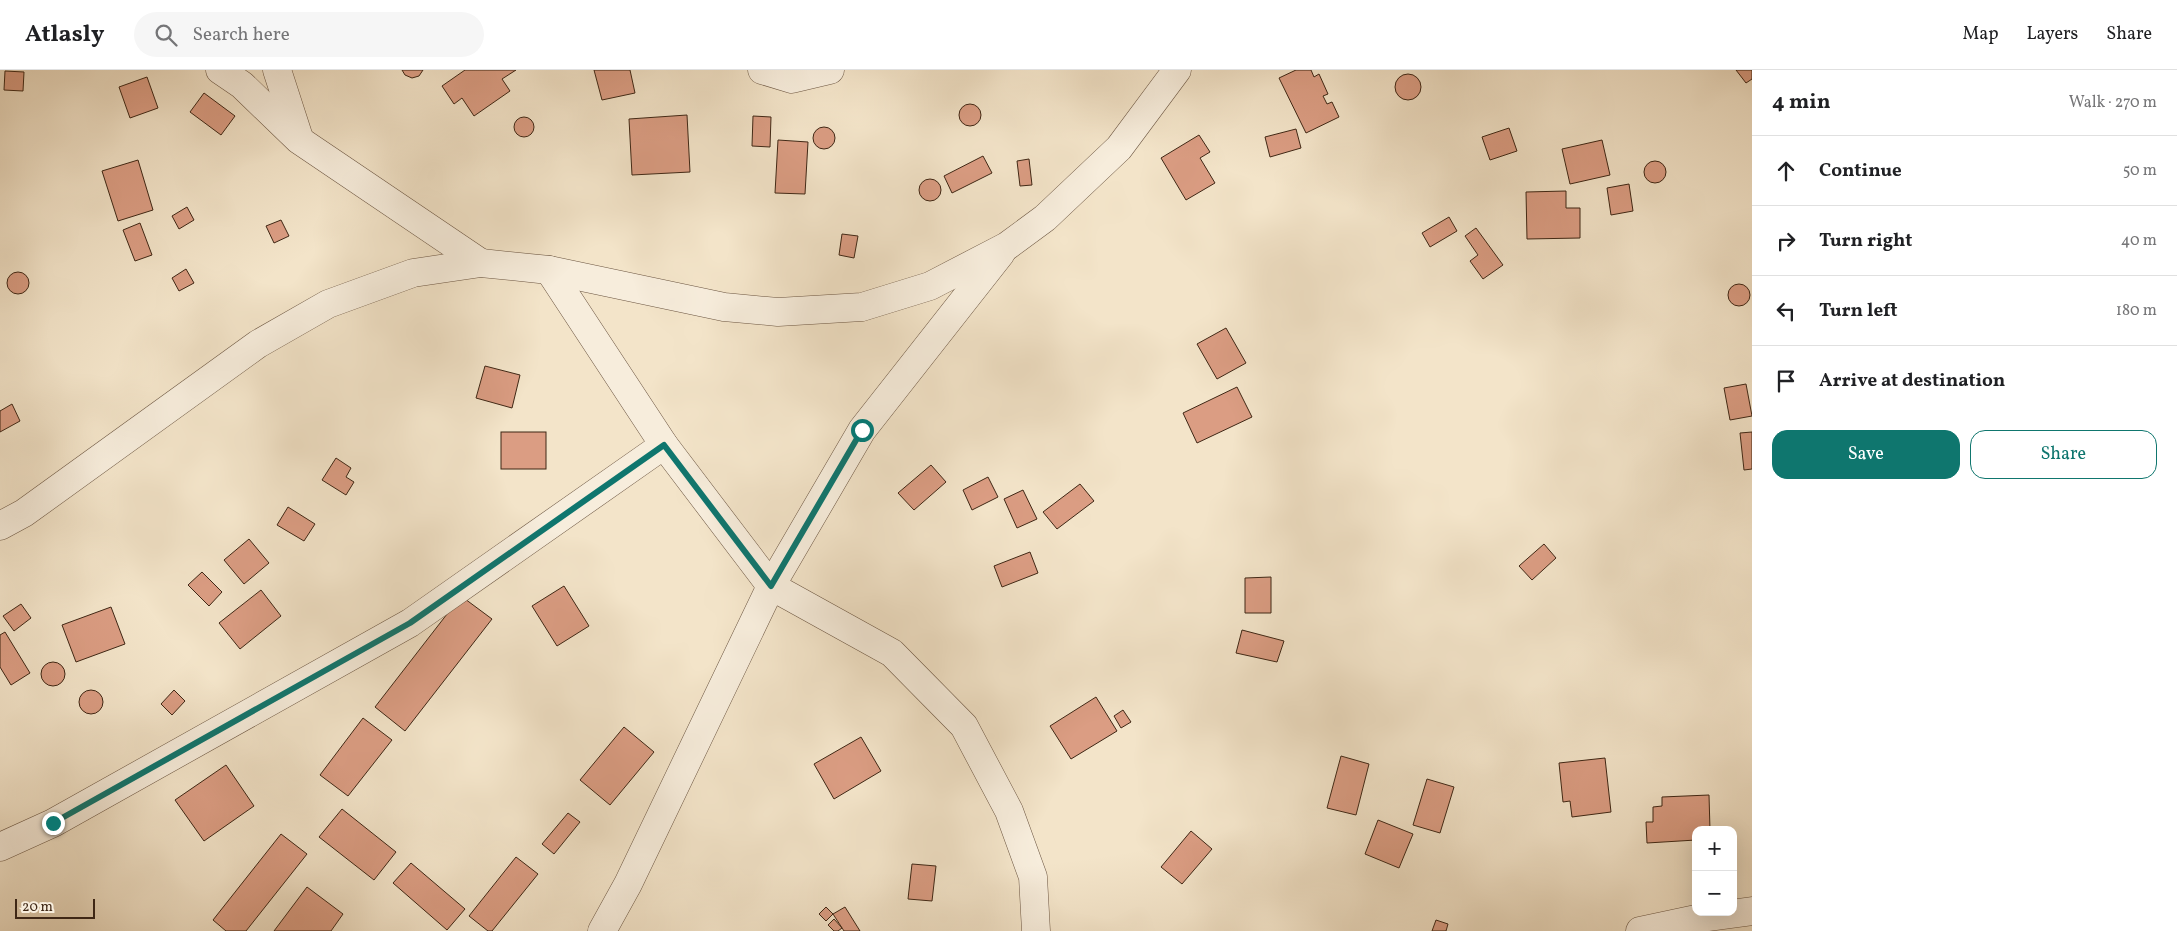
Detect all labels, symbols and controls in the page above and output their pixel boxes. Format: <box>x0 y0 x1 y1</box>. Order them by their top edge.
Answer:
search box <box>134 12 484 57</box>
text: Atlasly <box>25 18 104 52</box>
icon: search <box>152 21 180 49</box>
text: Search here <box>192 22 290 48</box>
text: Map <box>1962 22 1998 47</box>
text: Layers <box>2026 22 2078 47</box>
text: Share <box>2106 22 2152 47</box>
text: 4 min <box>1772 88 1831 117</box>
text: Walk · 270 m <box>2069 92 2157 114</box>
icon: ahead <box>1772 157 1800 185</box>
text: Continue <box>1819 158 1902 184</box>
text: 50 m <box>2123 160 2157 182</box>
icon: right <box>1772 227 1800 255</box>
text: Turn right <box>1819 228 1912 254</box>
text: 40 m <box>2121 230 2157 252</box>
icon: left <box>1772 297 1800 325</box>
text: Turn left <box>1819 298 1898 324</box>
text: 180 m <box>2116 300 2157 322</box>
icon: arrive <box>1772 367 1800 395</box>
text: Arrive at destination <box>1819 368 2005 394</box>
route start <box>851 419 874 442</box>
button: Save <box>1772 430 1960 479</box>
button: Share <box>1970 430 2157 479</box>
route end <box>42 812 65 835</box>
map controls <box>1692 826 1737 916</box>
button: + <box>1692 826 1737 871</box>
button: − <box>1692 871 1737 916</box>
scale bar <box>15 896 95 919</box>
text: 20 m <box>22 898 53 917</box>

